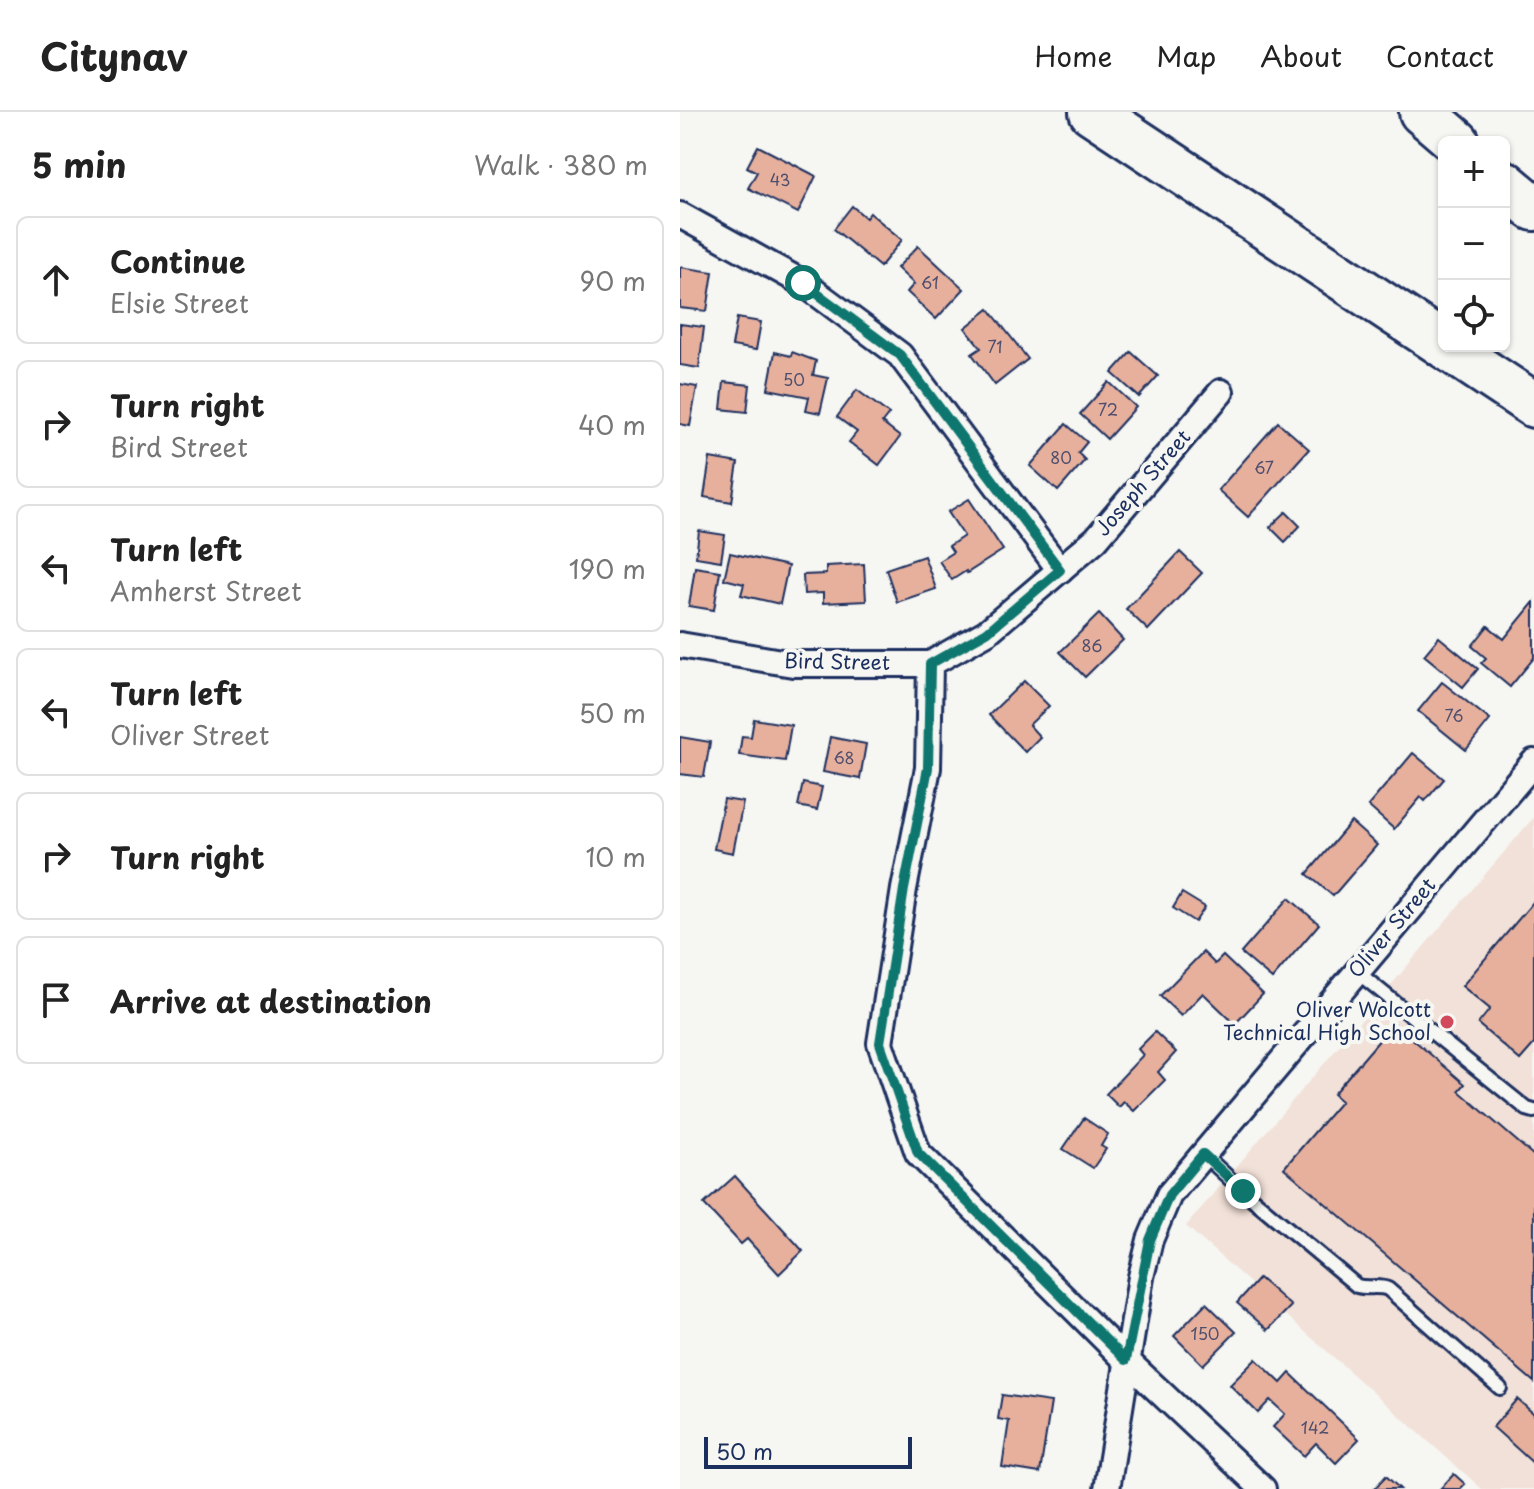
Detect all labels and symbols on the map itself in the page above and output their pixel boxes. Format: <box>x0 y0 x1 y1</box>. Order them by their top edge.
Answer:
house number: 43 <box>770 167 790 191</box>
route start <box>785 265 821 301</box>
house number: 61 <box>921 270 939 294</box>
house number: 71 <box>988 334 1003 358</box>
house number: 50 <box>783 367 805 391</box>
house number: 72 <box>1098 397 1118 421</box>
street label: Joseph Street <box>1087 422 1197 542</box>
house number: 80 <box>1050 445 1072 469</box>
house number: 67 <box>1254 455 1274 479</box>
house number: 86 <box>1082 633 1102 657</box>
street label: Bird Street <box>784 645 890 677</box>
house number: 76 <box>1444 703 1464 727</box>
house number: 68 <box>833 745 855 769</box>
street label: Oliver Street <box>1340 871 1442 984</box>
place label: Oliver Wolcott Technical High School <box>1223 994 1431 1047</box>
marker: Oliver Wolcott Technical High School <box>1438 1013 1456 1031</box>
route end <box>1225 1173 1261 1209</box>
house number: 150 <box>1190 1321 1220 1345</box>
house number: 142 <box>1301 1415 1329 1439</box>
scale bar <box>704 1433 912 1469</box>

